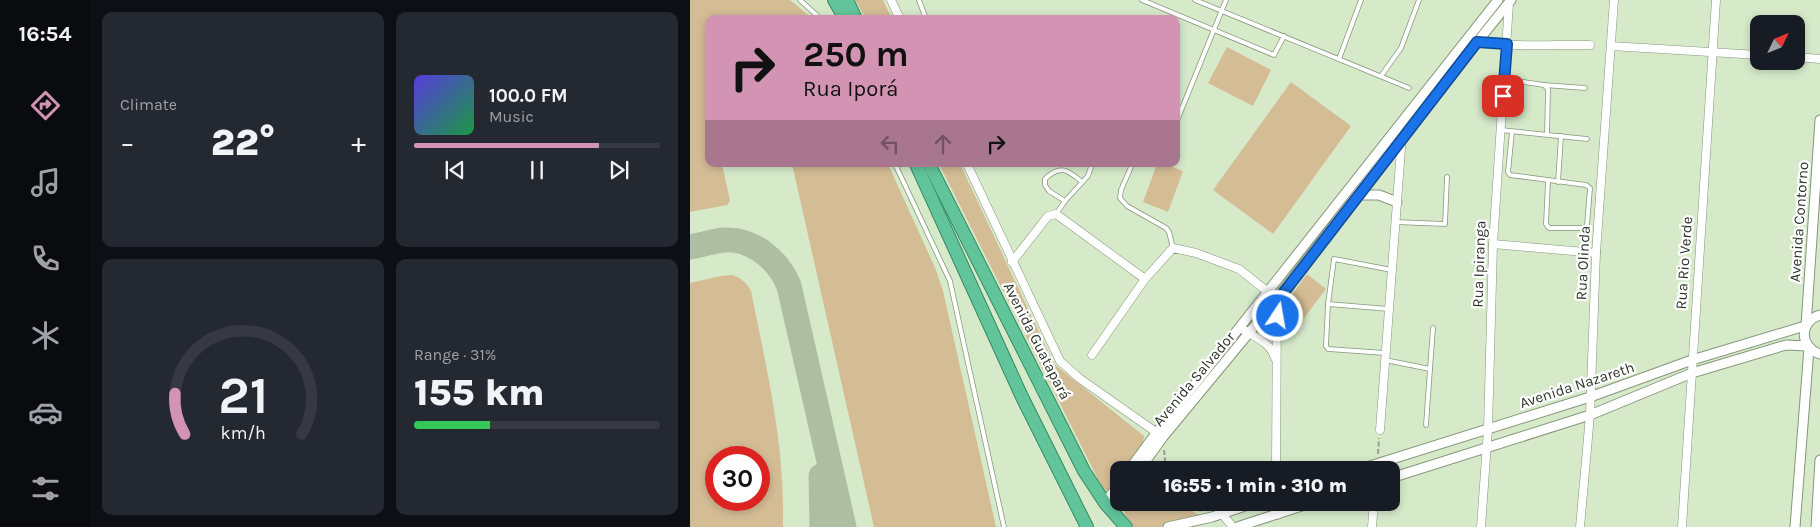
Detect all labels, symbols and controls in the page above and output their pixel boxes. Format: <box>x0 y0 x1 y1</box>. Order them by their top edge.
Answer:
north arrow <box>1750 15 1805 70</box>
map controls <box>1750 15 1805 70</box>
text: 16:54 <box>18 21 72 47</box>
text: 250 m <box>803 34 909 75</box>
icon: right <box>720 35 785 100</box>
pin <box>1482 75 1524 117</box>
text: Rua Iporá <box>803 76 898 102</box>
icon: arrive <box>1489 82 1517 110</box>
text: 100.0 FM <box>489 85 568 107</box>
icon: directions <box>28 88 63 123</box>
text: Climate <box>120 95 177 114</box>
text: Music <box>489 107 534 126</box>
text: 22° <box>211 120 275 165</box>
text: − <box>120 126 135 159</box>
text: + <box>351 126 366 159</box>
icon: left <box>876 130 904 158</box>
icon: ahead <box>929 130 957 158</box>
icon: right <box>982 130 1010 158</box>
icon: previous <box>441 156 469 184</box>
icon: pause <box>523 156 551 184</box>
icon: next <box>605 156 633 184</box>
street label: Avenida Contorno <box>1786 161 1812 283</box>
icon: music <box>28 165 63 200</box>
street label: Rua Rio Verde <box>1672 216 1696 310</box>
street label: Rua Ipiranga <box>1468 220 1490 308</box>
street label: Rua Olinda <box>1572 225 1594 301</box>
icon: phone <box>28 241 63 276</box>
street label: Avenida Guatapará <box>1000 279 1074 403</box>
position arrow <box>1251 289 1303 341</box>
icon: climate <box>28 318 63 353</box>
street label: Avenida Salvador <box>1149 328 1239 430</box>
text: Range · 31% <box>414 345 496 364</box>
street label: Avenida Nazareth <box>1517 358 1637 412</box>
text: 21 <box>218 365 268 426</box>
text: 155 km <box>414 370 545 415</box>
icon: car <box>28 395 63 430</box>
text: km/h <box>220 423 266 444</box>
speed limit sign: 30 <box>705 446 770 511</box>
icon: filters <box>28 471 63 506</box>
text: 16:55 · 1 min · 310 m <box>1163 475 1347 497</box>

